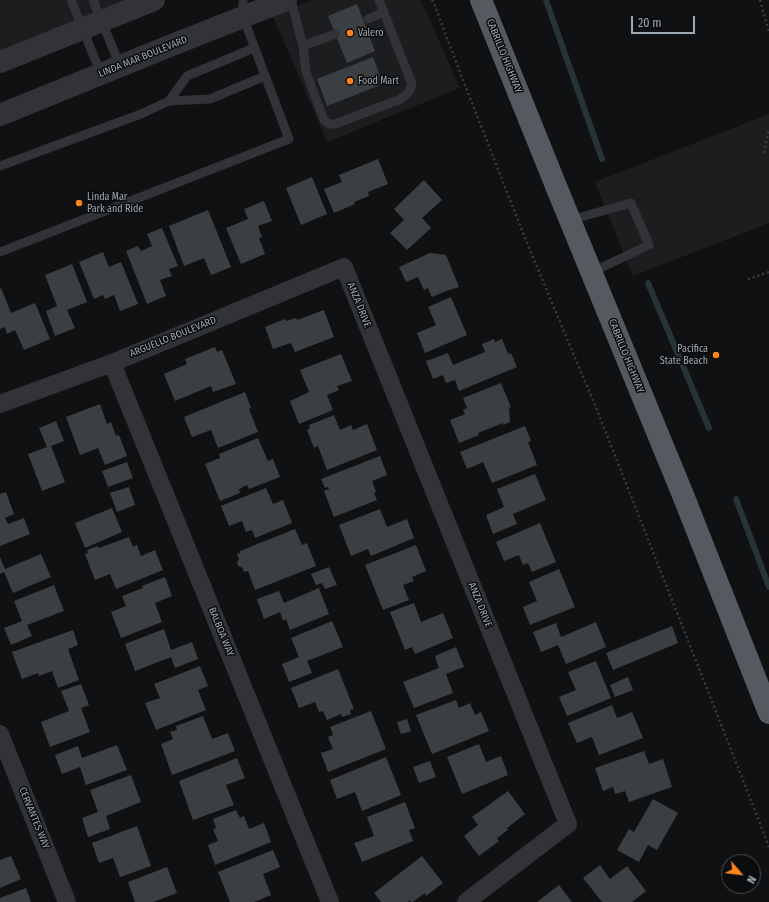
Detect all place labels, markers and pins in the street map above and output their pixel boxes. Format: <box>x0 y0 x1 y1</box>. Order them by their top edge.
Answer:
place label: Valero <box>358 27 383 39</box>
marker: Valero <box>345 28 355 38</box>
place label: Food Mart <box>358 75 399 87</box>
marker: Food Mart <box>345 76 355 86</box>
place label: Linda Mar Park and Ride <box>87 191 143 214</box>
marker: Linda Mar Park and Ride <box>74 198 84 208</box>
place label: Pacifica State Beach <box>660 343 708 366</box>
marker: Pacifica State Beach <box>711 350 721 360</box>

